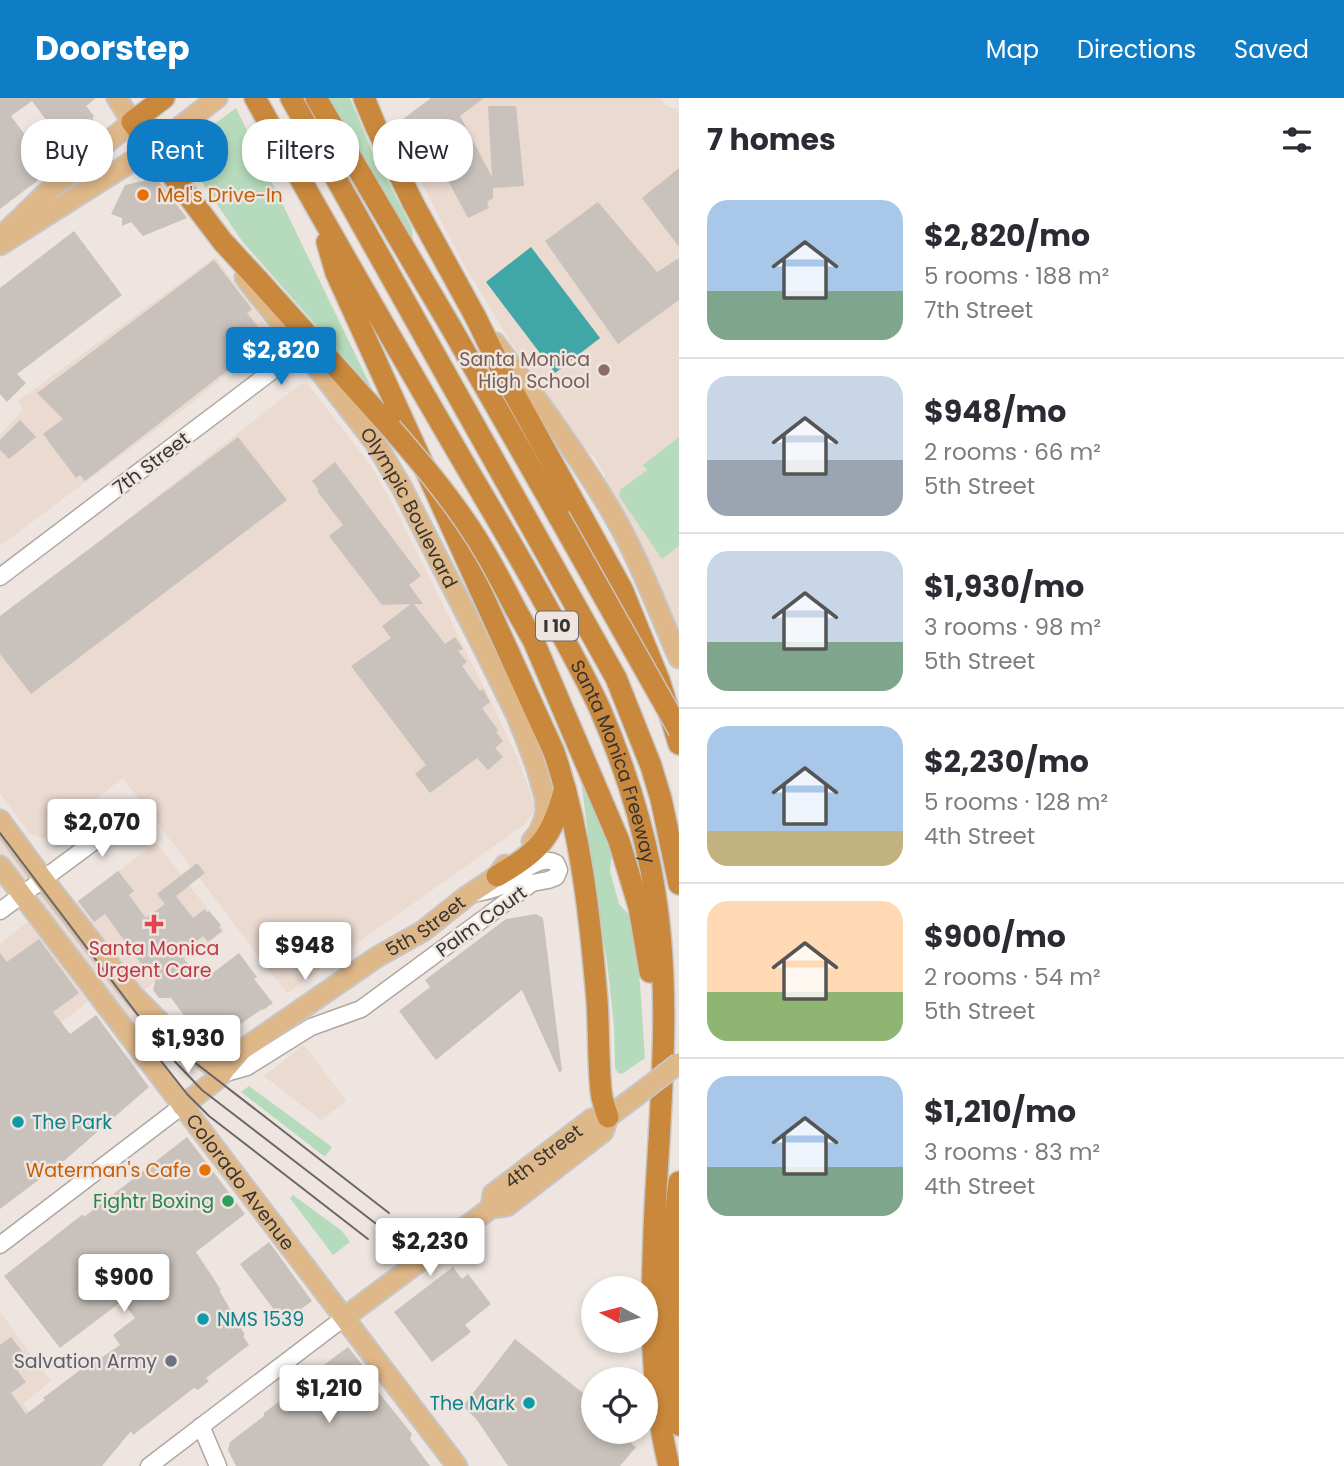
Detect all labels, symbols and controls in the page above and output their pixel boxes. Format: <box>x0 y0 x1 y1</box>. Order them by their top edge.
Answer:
text: Doorstep <box>35 25 190 72</box>
text: Map <box>986 33 1039 66</box>
text: Directions <box>1077 33 1196 66</box>
text: Saved <box>1234 33 1309 66</box>
text: 7 homes <box>707 118 836 161</box>
chip: Buy <box>21 119 113 182</box>
chip: Rent <box>127 119 228 182</box>
chip: Filters <box>242 119 359 182</box>
chip: New <box>373 119 473 182</box>
icon: filters <box>1278 121 1316 159</box>
place label: Mel's Drive-In <box>157 182 283 209</box>
marker: Mel's Drive-In <box>135 187 151 203</box>
text: $2,820/mo <box>924 214 1090 257</box>
icon: home <box>763 228 847 312</box>
text: 5 rooms · 188 m² <box>924 260 1109 292</box>
text: 7th Street <box>924 294 1033 326</box>
pin: $2,820 <box>224 328 338 387</box>
text: $2,820 <box>242 334 320 366</box>
place label: Santa Monica High School <box>459 346 590 395</box>
marker: Santa Monica High School <box>596 362 612 378</box>
text: $948/mo <box>924 390 1066 433</box>
icon: home <box>763 404 847 488</box>
street label: Olympic Boulevard <box>354 422 464 593</box>
street label: 7th Street <box>107 425 195 501</box>
text: 2 rooms · 66 m² <box>924 436 1101 468</box>
text: 5th Street <box>924 470 1035 502</box>
text: $1,930/mo <box>924 565 1084 608</box>
icon: home <box>763 579 847 663</box>
text: 3 rooms · 98 m² <box>924 611 1101 643</box>
road number: I 10 <box>536 612 578 640</box>
text: 5th Street <box>924 645 1035 677</box>
street label: Santa Monica Freeway <box>564 655 662 866</box>
text: $2,230/mo <box>924 740 1089 783</box>
icon: home <box>763 754 847 838</box>
text: 5 rooms · 128 m² <box>924 786 1108 818</box>
pin: $2,070 <box>45 800 159 859</box>
text: $2,070 <box>63 806 141 838</box>
text: 4th Street <box>924 820 1035 852</box>
street label: Palm Court <box>430 879 532 964</box>
street label: 5th Street <box>381 889 471 963</box>
marker: Santa Monica Urgent Care <box>144 914 164 934</box>
text: $900/mo <box>924 915 1066 958</box>
pin: $948 <box>264 922 346 982</box>
text: $948 <box>275 929 335 961</box>
icon: home <box>763 929 847 1013</box>
place label: Santa Monica Urgent Care <box>89 935 219 984</box>
text: 2 rooms · 54 m² <box>924 961 1101 993</box>
text: 5th Street <box>924 995 1035 1027</box>
pin: $1,930 <box>131 1016 245 1075</box>
text: $1,930 <box>151 1022 225 1054</box>
text: $1,210/mo <box>924 1090 1076 1133</box>
icon: home <box>763 1104 847 1188</box>
street label: Colorado Avenue <box>179 1108 301 1256</box>
place label: The Park <box>32 1109 112 1136</box>
marker: The Park <box>10 1114 26 1130</box>
street label: 4th Street <box>499 1118 588 1195</box>
text: 3 rooms · 83 m² <box>924 1136 1100 1168</box>
place label: Waterman's Cafe <box>26 1157 191 1184</box>
marker: Waterman's Cafe <box>197 1162 213 1178</box>
text: 4th Street <box>924 1170 1035 1202</box>
place label: Fightr Boxing <box>93 1188 214 1215</box>
marker: Fightr Boxing <box>220 1193 236 1209</box>
pin: $2,230 <box>373 1218 487 1278</box>
text: $2,230 <box>392 1225 468 1257</box>
pin: $900 <box>83 1254 165 1314</box>
text: $900 <box>94 1261 154 1293</box>
north arrow <box>581 1276 658 1353</box>
map controls <box>581 1276 658 1444</box>
place label: NMS 1539 <box>217 1306 304 1333</box>
marker: NMS 1539 <box>195 1311 211 1327</box>
place label: Salvation Army <box>14 1348 157 1375</box>
marker: Salvation Army <box>163 1353 179 1369</box>
pin: $1,210 <box>272 1366 386 1425</box>
button: locate <box>581 1367 658 1444</box>
text: $1,210 <box>295 1372 363 1404</box>
place label: The Mark <box>430 1390 515 1417</box>
marker: The Mark <box>521 1395 537 1411</box>

